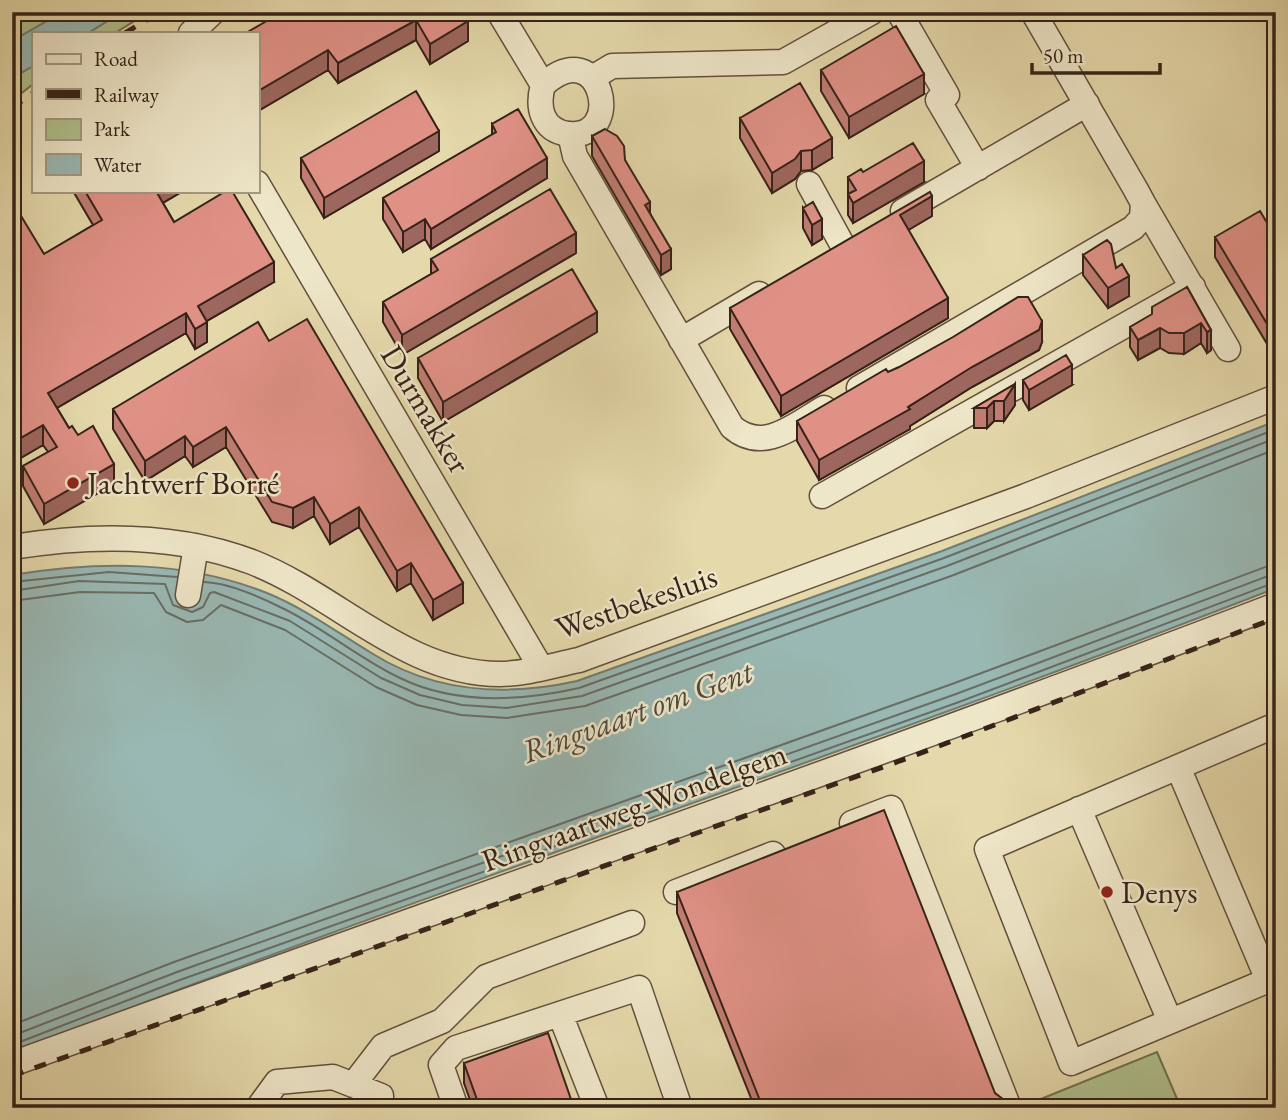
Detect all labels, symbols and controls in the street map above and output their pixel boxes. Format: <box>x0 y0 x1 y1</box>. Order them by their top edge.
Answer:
legend <box>32 32 259 192</box>
scale bar <box>1032 32 1160 76</box>
text: 50 m <box>1043 42 1084 69</box>
text: Road <box>94 45 138 72</box>
text: Railway <box>94 81 160 108</box>
text: Park <box>94 115 131 142</box>
text: Water <box>94 151 141 178</box>
street label: Durmakker <box>371 337 481 481</box>
place label: Jachtwerf Borré <box>84 462 280 504</box>
marker: Jachtwerf Borré <box>65 475 81 491</box>
street label: Westbekesluis <box>550 555 722 649</box>
water label: Ringvaart om Gent <box>515 649 760 773</box>
street label: Ringvaartweg-Wondelgem <box>476 732 792 882</box>
place label: Denys <box>1121 871 1198 913</box>
marker: Denys <box>1099 884 1115 900</box>

